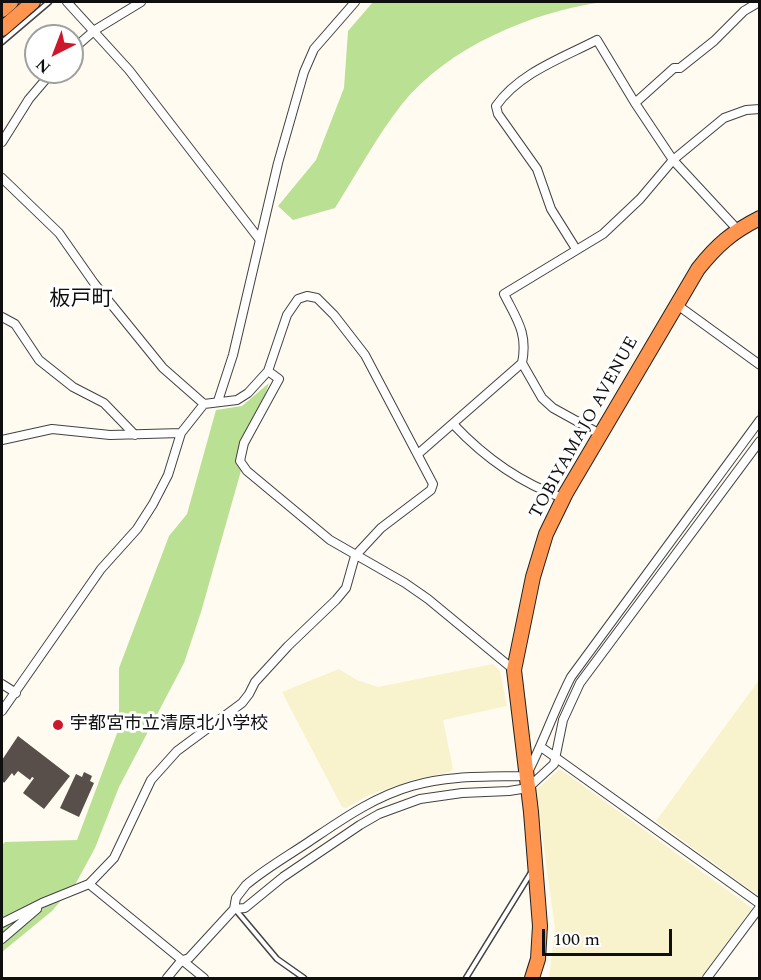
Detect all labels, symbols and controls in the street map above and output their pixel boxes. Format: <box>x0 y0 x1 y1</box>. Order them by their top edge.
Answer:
north arrow <box>24 24 84 84</box>
text: N <box>30 53 56 79</box>
district label: 板戸町 <box>50 288 112 314</box>
street label: TOBIYAMAJO AVENUE <box>526 333 644 523</box>
place label: 宇都宮市立清原北小学校 <box>70 714 268 736</box>
marker: 宇都宮市立清原北小学校 <box>51 718 65 732</box>
scale bar <box>545 917 676 955</box>
text: 100 m <box>553 926 600 953</box>

